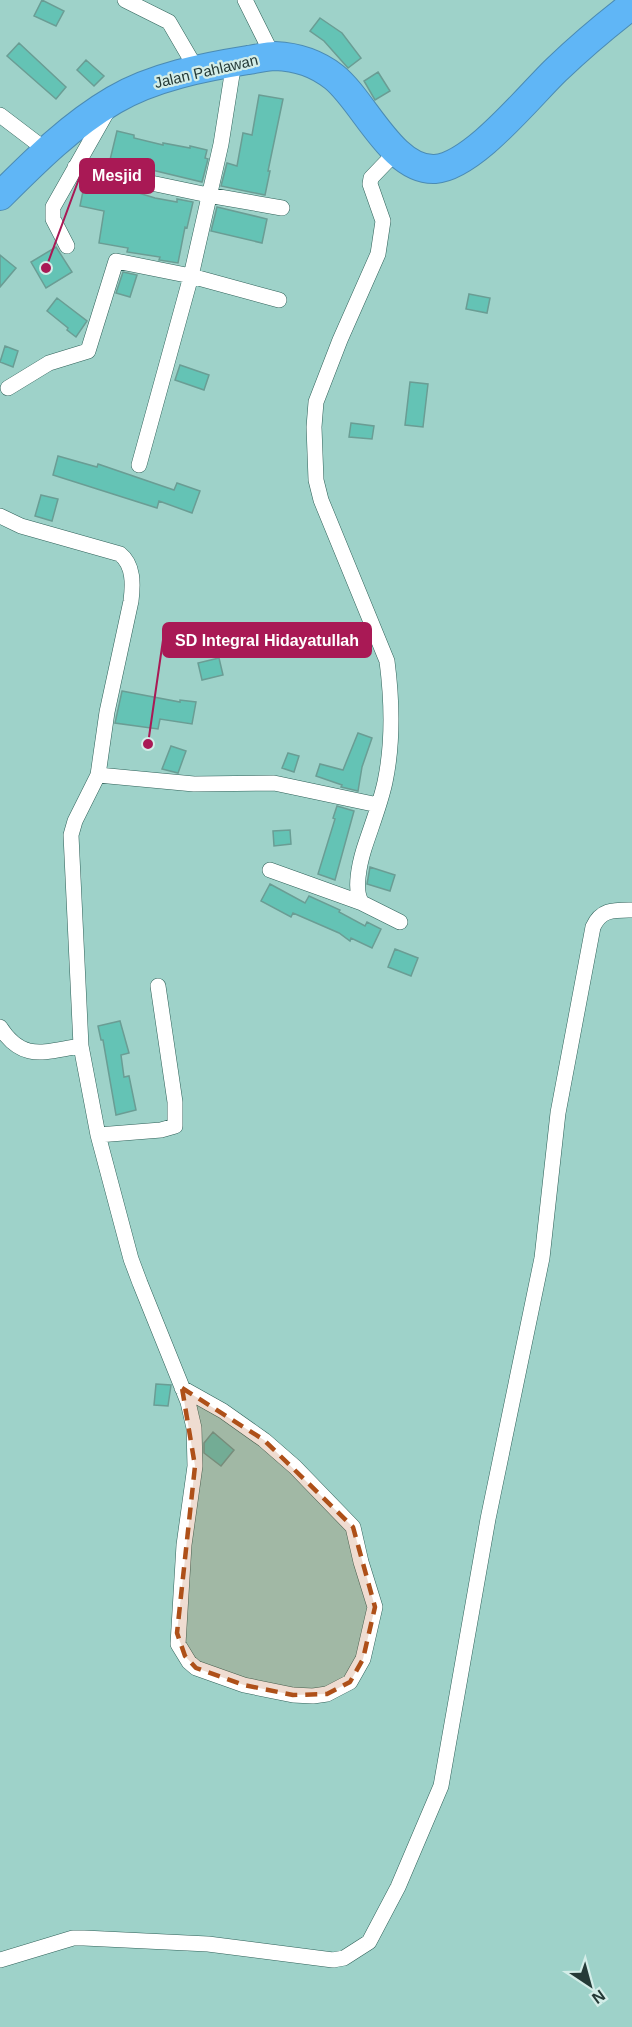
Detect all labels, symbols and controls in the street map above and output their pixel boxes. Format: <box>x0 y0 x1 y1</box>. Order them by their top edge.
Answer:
street label: Jalan Pahlawan <box>152 51 260 91</box>
callout: Mesjid <box>80 159 154 193</box>
text: Mesjid <box>92 167 142 184</box>
callout: SD Integral Hidayatullah <box>163 623 371 657</box>
text: SD Integral Hidayatullah <box>175 632 359 649</box>
north arrow <box>560 1955 620 2015</box>
text: N <box>589 1986 608 2007</box>

